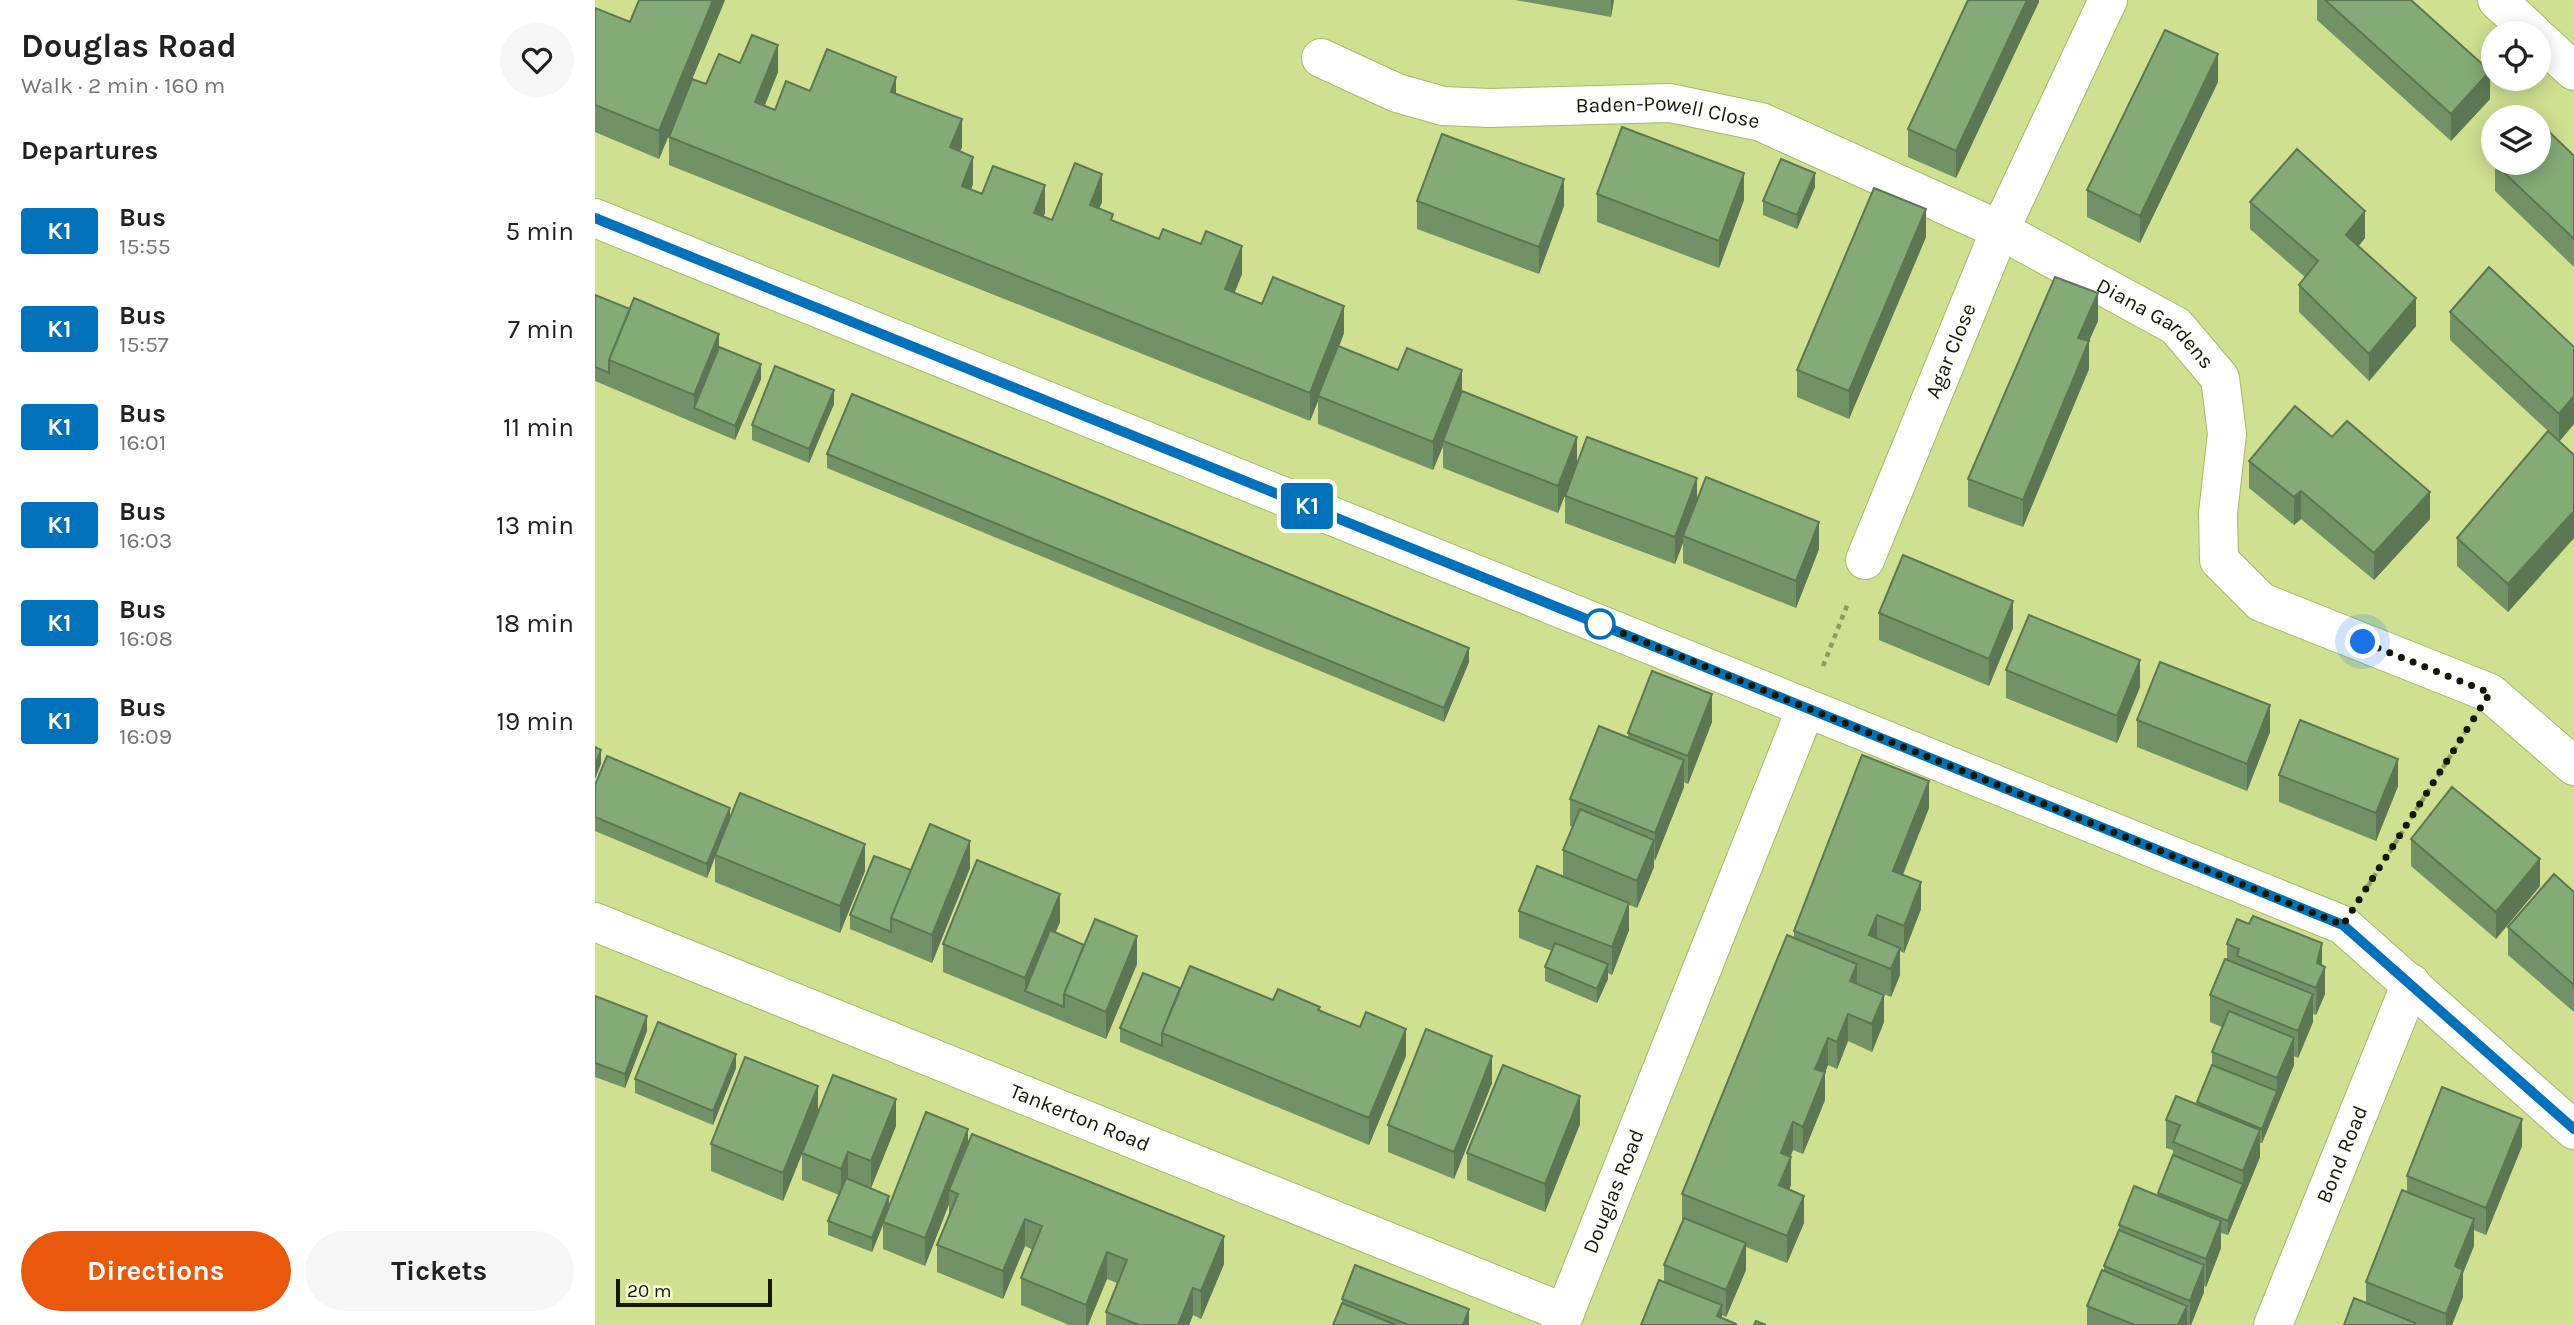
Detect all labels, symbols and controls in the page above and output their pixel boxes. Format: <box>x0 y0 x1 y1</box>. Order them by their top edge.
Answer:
map controls <box>2481 21 2551 175</box>
button: locate <box>2481 21 2551 91</box>
button: heart <box>500 23 574 97</box>
text: Douglas Road <box>21 27 237 65</box>
text: Walk · 2 min · 160 m <box>21 72 225 99</box>
street label: Baden-Powell Close <box>1575 91 1762 133</box>
button: layers <box>2481 105 2551 175</box>
text: Departures <box>21 135 158 166</box>
text: Bus <box>119 202 166 233</box>
text: 5 min <box>505 216 574 247</box>
text: K1 <box>47 217 72 245</box>
text: 15:55 <box>119 233 171 260</box>
street label: Diana Gardens <box>2092 273 2219 373</box>
text: Bus <box>119 300 166 331</box>
street label: Agar Close <box>1920 300 1981 402</box>
text: 7 min <box>508 314 574 345</box>
text: K1 <box>47 315 72 343</box>
text: 15:57 <box>119 331 169 358</box>
text: Bus <box>119 398 166 429</box>
text: 11 min <box>503 412 574 443</box>
text: K1 <box>47 413 72 441</box>
text: 16:01 <box>119 429 166 456</box>
line badge: K1 <box>1275 483 1339 529</box>
text: K1 <box>1295 492 1319 520</box>
text: Bus <box>119 496 166 527</box>
text: 13 min <box>496 510 574 541</box>
text: K1 <box>47 511 72 539</box>
text: 16:03 <box>119 527 172 554</box>
text: Bus <box>119 594 166 625</box>
text: 18 min <box>495 608 574 639</box>
text: K1 <box>47 609 72 637</box>
unlabelled marker <box>1585 609 1615 639</box>
your location <box>2345 624 2380 659</box>
text: 16:08 <box>119 625 173 652</box>
text: Bus <box>119 692 166 723</box>
text: 19 min <box>496 706 574 737</box>
text: K1 <box>47 707 72 735</box>
text: 16:09 <box>119 723 172 750</box>
street label: Tankerton Road <box>1007 1079 1153 1156</box>
street label: Bond Road <box>2311 1102 2372 1207</box>
street label: Douglas Road <box>1578 1126 1649 1257</box>
button: Directions <box>21 1231 291 1311</box>
button: Tickets <box>305 1231 574 1311</box>
scale bar <box>616 1276 772 1308</box>
text: 20 m <box>627 1280 672 1302</box>

